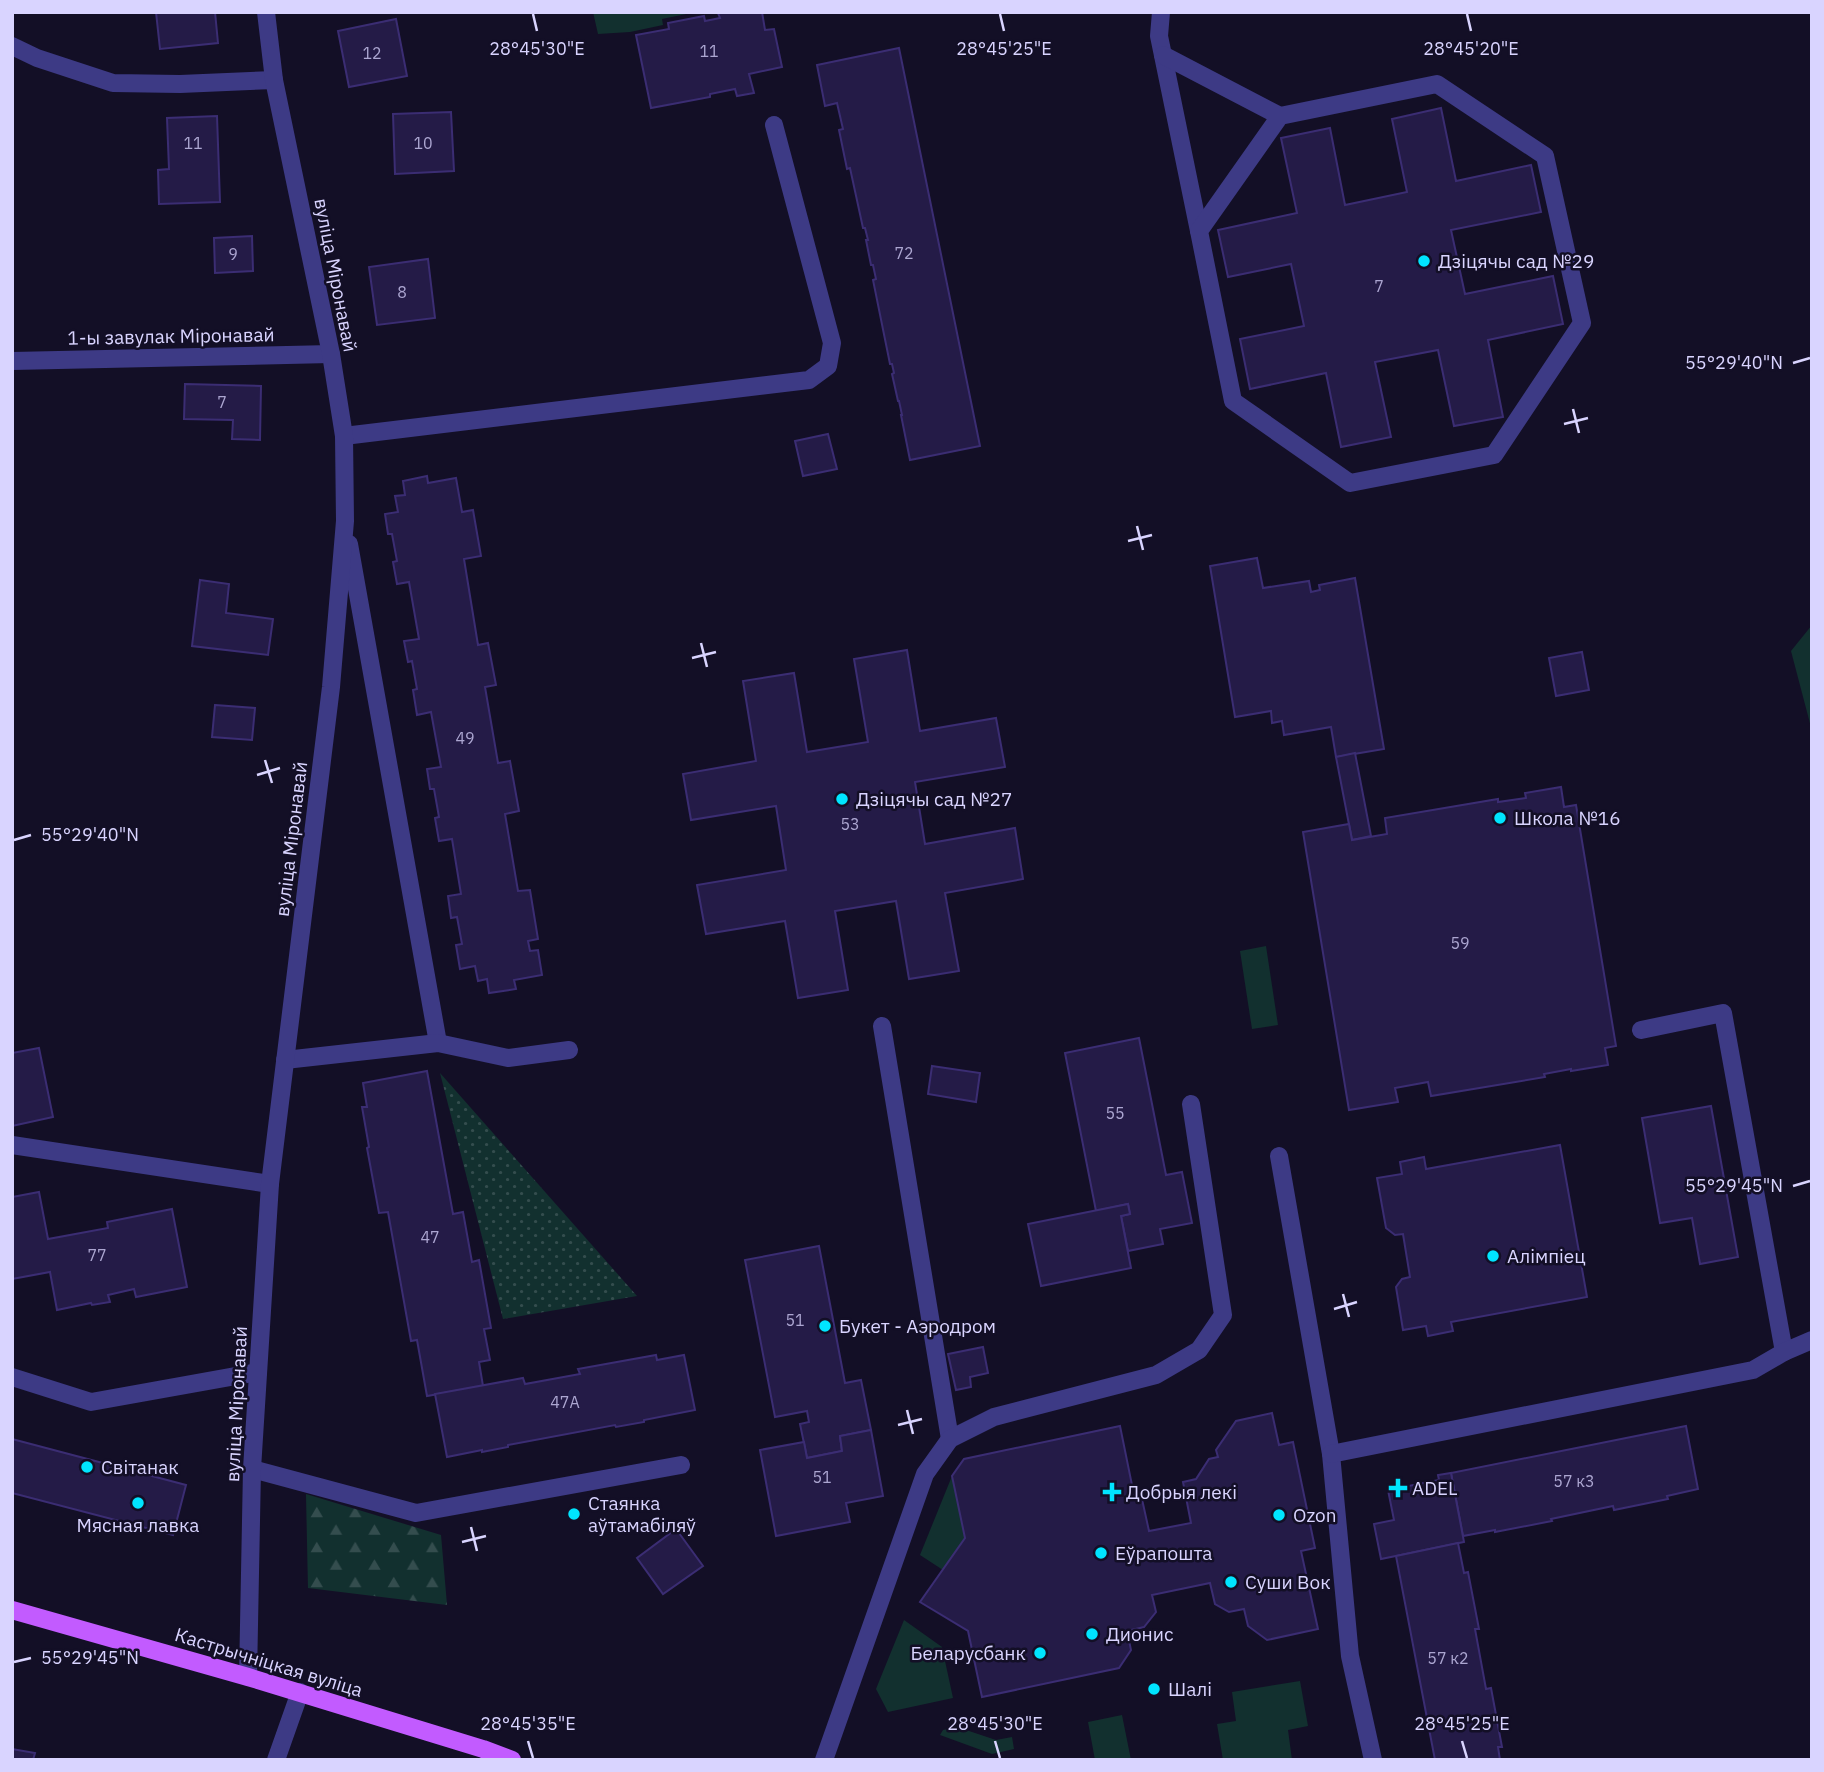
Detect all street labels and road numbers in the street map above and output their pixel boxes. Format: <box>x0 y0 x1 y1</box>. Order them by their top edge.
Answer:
street label: вуліца Міронавай <box>309 196 363 354</box>
street label: 1-ы завулак Міронавай <box>67 322 275 350</box>
street label: вуліца Міронавай <box>270 760 312 918</box>
street label: вуліца Міронавай <box>220 1325 252 1483</box>
street label: Кастрычніцкая вуліца <box>172 1622 366 1702</box>

